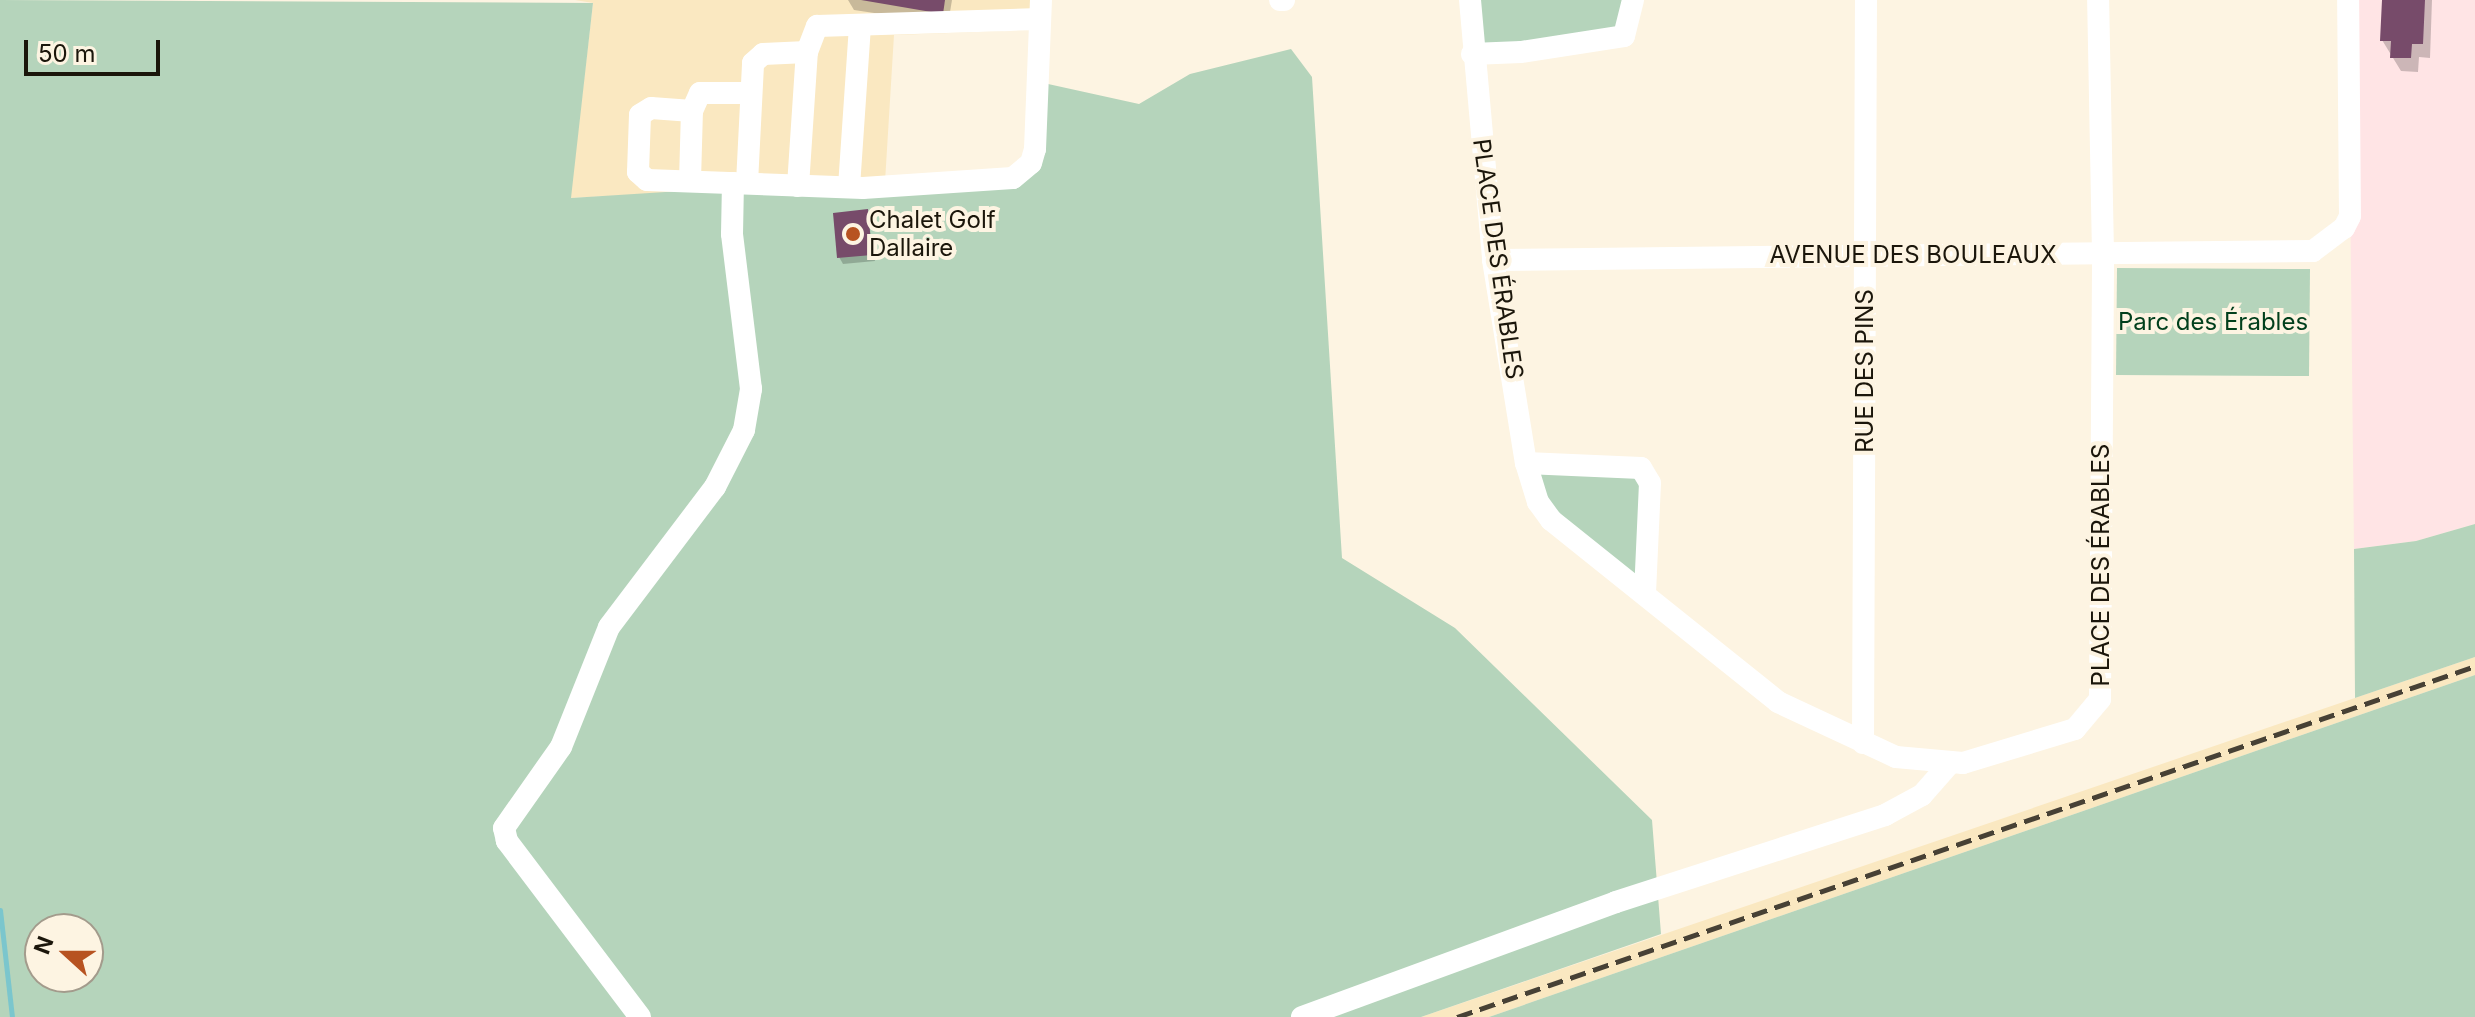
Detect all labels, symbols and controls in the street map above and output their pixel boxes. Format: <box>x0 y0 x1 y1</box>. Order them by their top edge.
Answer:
scale bar <box>28 24 164 74</box>
text: 50 m <box>38 39 96 68</box>
street label: PLACE DES ÉRABLES <box>1467 137 1529 381</box>
place label: Chalet Golf Dallaire <box>869 206 996 262</box>
marker: Chalet Golf Dallaire <box>844 225 862 243</box>
street label: AVENUE DES BOULEAUX <box>1769 241 2057 269</box>
street label: RUE DES PINS <box>1851 289 1879 453</box>
park label: Parc des Érables <box>2118 308 2308 336</box>
street label: PLACE DES ÉRABLES <box>2087 444 2115 686</box>
north arrow <box>24 913 104 993</box>
text: N <box>28 933 59 958</box>

